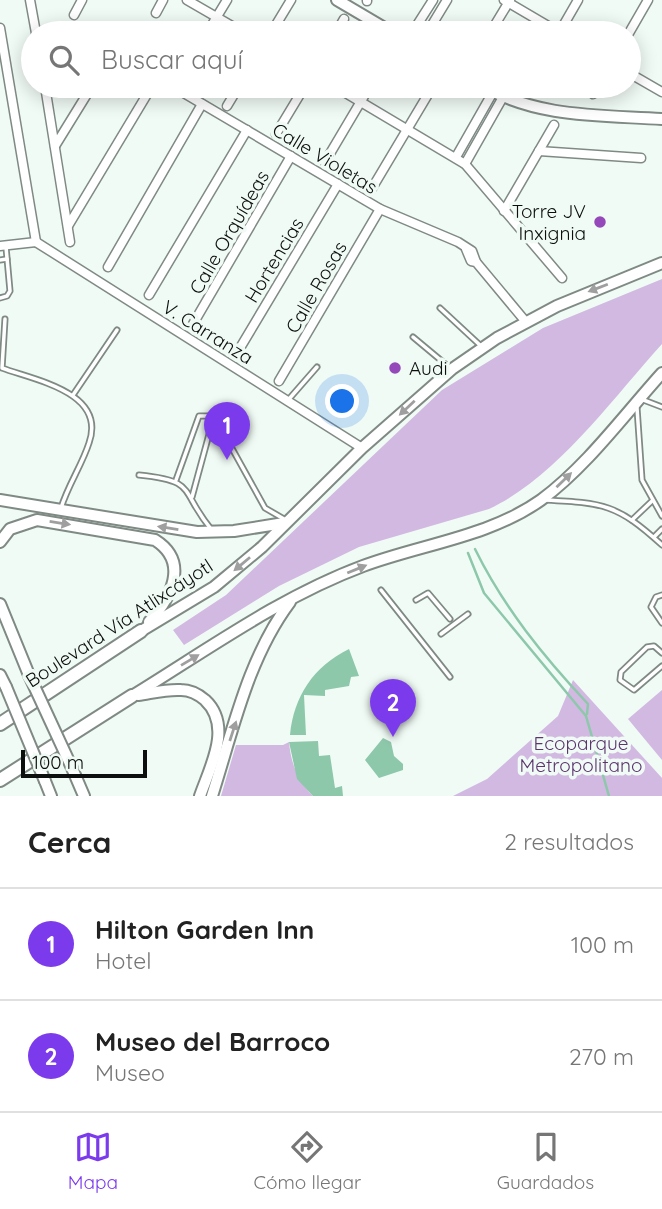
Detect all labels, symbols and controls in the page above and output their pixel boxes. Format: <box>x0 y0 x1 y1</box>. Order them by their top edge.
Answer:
search box <box>21 21 641 98</box>
icon: search <box>45 41 83 79</box>
text: Buscar aquí <box>101 43 243 76</box>
street label: Calle Violetas <box>268 117 382 199</box>
street label: Calle Orquídeas <box>184 166 274 298</box>
place label: Torre JV Inxignia <box>512 199 586 245</box>
street label: Hortencias <box>239 213 309 307</box>
marker: Torre JV Inxignia <box>592 214 608 230</box>
street label: Calle Rosas <box>280 237 352 337</box>
one-way arrow <box>588 283 609 294</box>
street label: V. Carranza <box>158 295 258 369</box>
place label: Audi <box>409 356 448 380</box>
marker: Audi <box>387 360 403 376</box>
your location <box>325 384 359 418</box>
one-way arrow <box>399 399 416 415</box>
pin: 1 <box>204 402 250 460</box>
one-way arrow <box>555 473 572 489</box>
one-way arrow <box>49 518 71 529</box>
one-way arrow <box>157 522 179 533</box>
street label: Boulevard Vía Atlixcáyotl <box>21 553 217 693</box>
one-way arrow <box>233 556 250 571</box>
one-way arrow <box>347 563 368 574</box>
one-way arrow <box>180 654 199 667</box>
pin: 2 <box>370 679 416 737</box>
one-way arrow <box>228 720 239 741</box>
park label: Ecoparque Metropolitano <box>519 731 643 777</box>
scale bar <box>21 747 147 779</box>
text: 100 m <box>32 750 84 774</box>
text: Cerca <box>28 823 111 861</box>
text: 2 resultados <box>504 827 634 856</box>
text: Hilton Garden Inn <box>95 913 314 946</box>
text: 1 <box>47 930 55 959</box>
text: 100 m <box>571 930 634 959</box>
text: Hotel <box>95 946 151 975</box>
text: Museo del Barroco <box>95 1025 330 1058</box>
text: 2 <box>44 1042 58 1071</box>
text: 270 m <box>569 1042 634 1071</box>
text: Museo <box>95 1058 165 1087</box>
tab: Mapa <box>68 1128 118 1194</box>
tab: Cómo llegar <box>254 1128 361 1194</box>
tab: Guardados <box>497 1128 594 1194</box>

